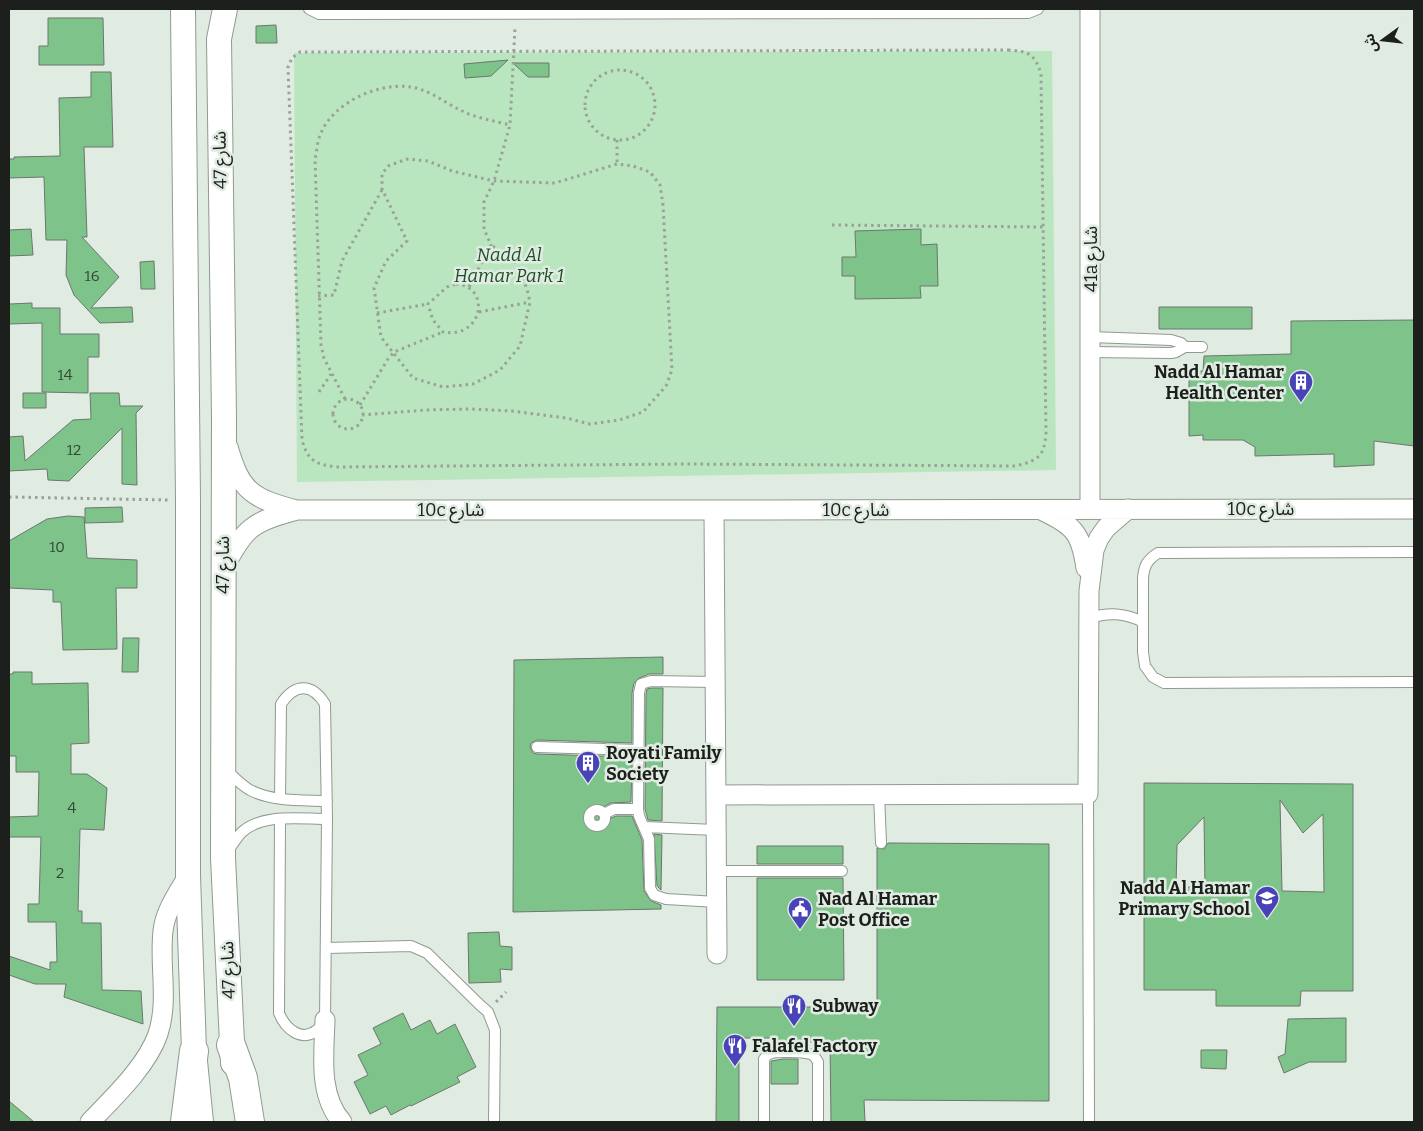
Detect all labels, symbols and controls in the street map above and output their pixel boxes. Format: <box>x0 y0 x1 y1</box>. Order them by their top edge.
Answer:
north arrow <box>1358 15 1408 65</box>
text: ش <box>1360 32 1382 55</box>
street label: شارع 47 <box>208 131 235 189</box>
street label: 41a شارع <box>1080 226 1105 292</box>
park label: Nadd Al Hamar Park 1 <box>454 244 564 287</box>
house number: 16 <box>85 267 100 285</box>
place label: Nadd Al Hamar Health Center <box>1154 361 1285 404</box>
house number: 14 <box>58 366 73 384</box>
building icon: Nadd Al Hamar Health Center <box>1288 369 1314 403</box>
house number: 12 <box>67 441 81 459</box>
street label: 10c شارع <box>1228 498 1294 523</box>
street label: 10c شارع <box>418 499 484 524</box>
street label: 10c شارع <box>823 499 889 524</box>
street label: شارع 47 <box>212 536 237 594</box>
house number: 10 <box>49 538 65 556</box>
place label: Royati Family Society <box>606 742 723 785</box>
building icon: Royati Family Society <box>575 750 601 784</box>
house number: 4 <box>68 799 77 817</box>
house number: 2 <box>56 864 64 882</box>
place label: Nadd Al Hamar Primary School <box>1118 877 1251 920</box>
school or university icon: Nadd Al Hamar Primary School <box>1254 885 1280 919</box>
place label: Nad Al Hamar Post Office <box>818 888 938 931</box>
public building icon: Nad Al Hamar Post Office <box>787 896 813 930</box>
street label: شارع 47 <box>216 941 243 999</box>
restaurant icon: Subway <box>781 993 807 1027</box>
place label: Subway <box>812 995 880 1017</box>
restaurant icon: Falafel Factory <box>722 1033 748 1067</box>
place label: Falafel Factory <box>752 1035 878 1057</box>

